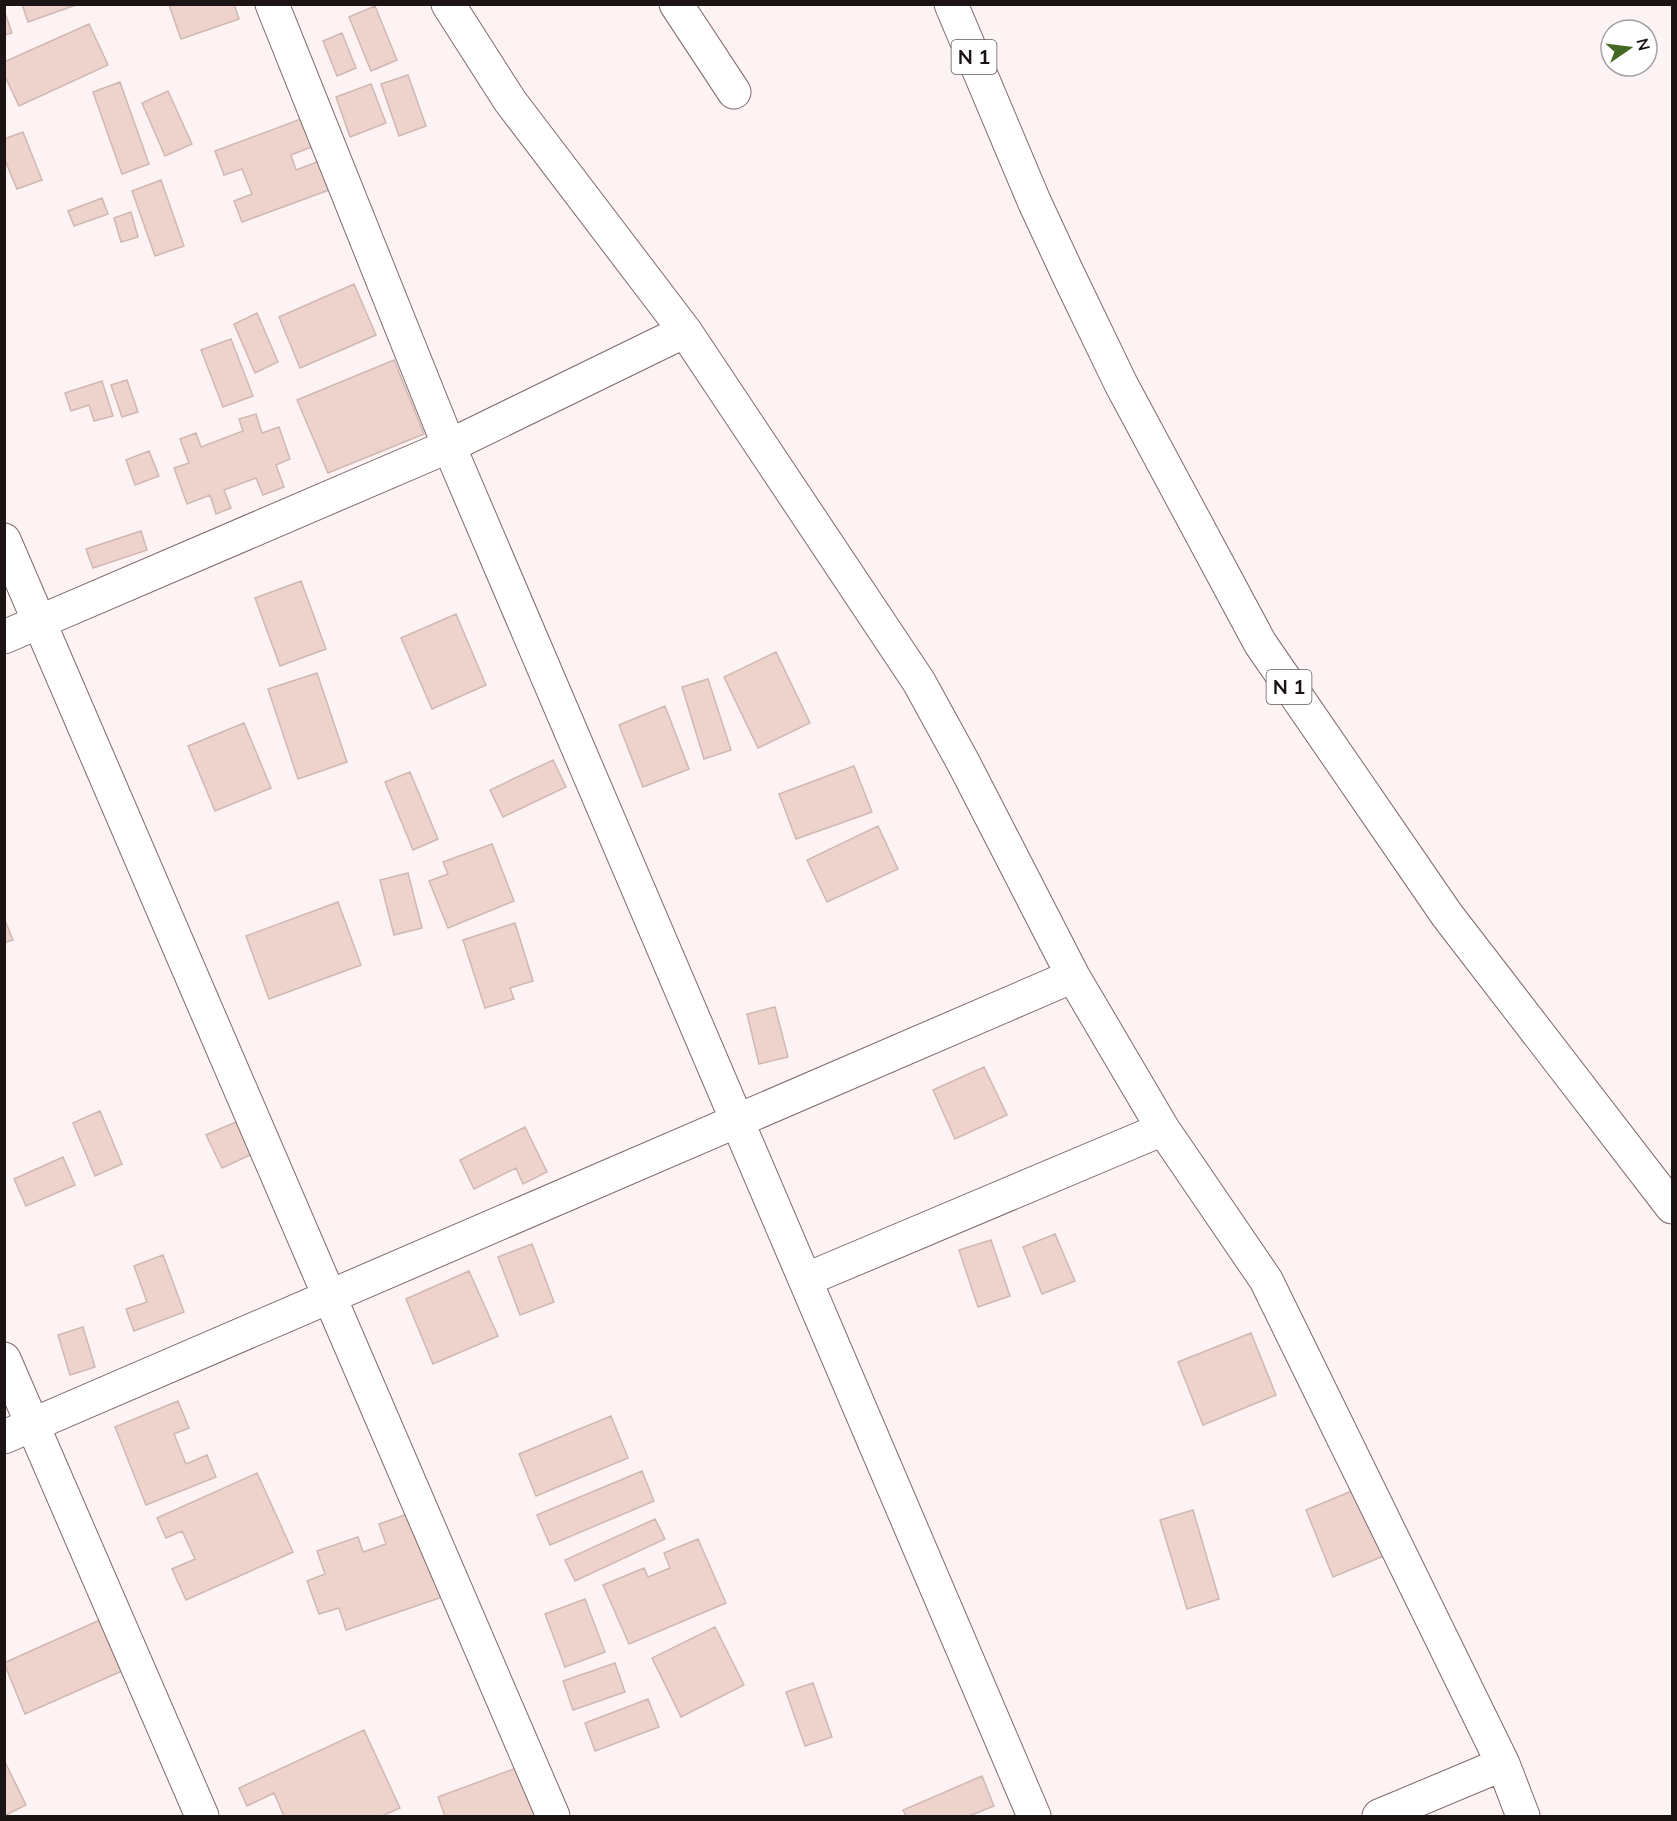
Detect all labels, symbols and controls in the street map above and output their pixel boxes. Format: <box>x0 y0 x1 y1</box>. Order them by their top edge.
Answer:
north arrow <box>1599 18 1659 78</box>
text: N <box>1632 36 1655 53</box>
road number: N 1 <box>952 40 996 74</box>
road number: N 1 <box>1266 670 1312 704</box>

